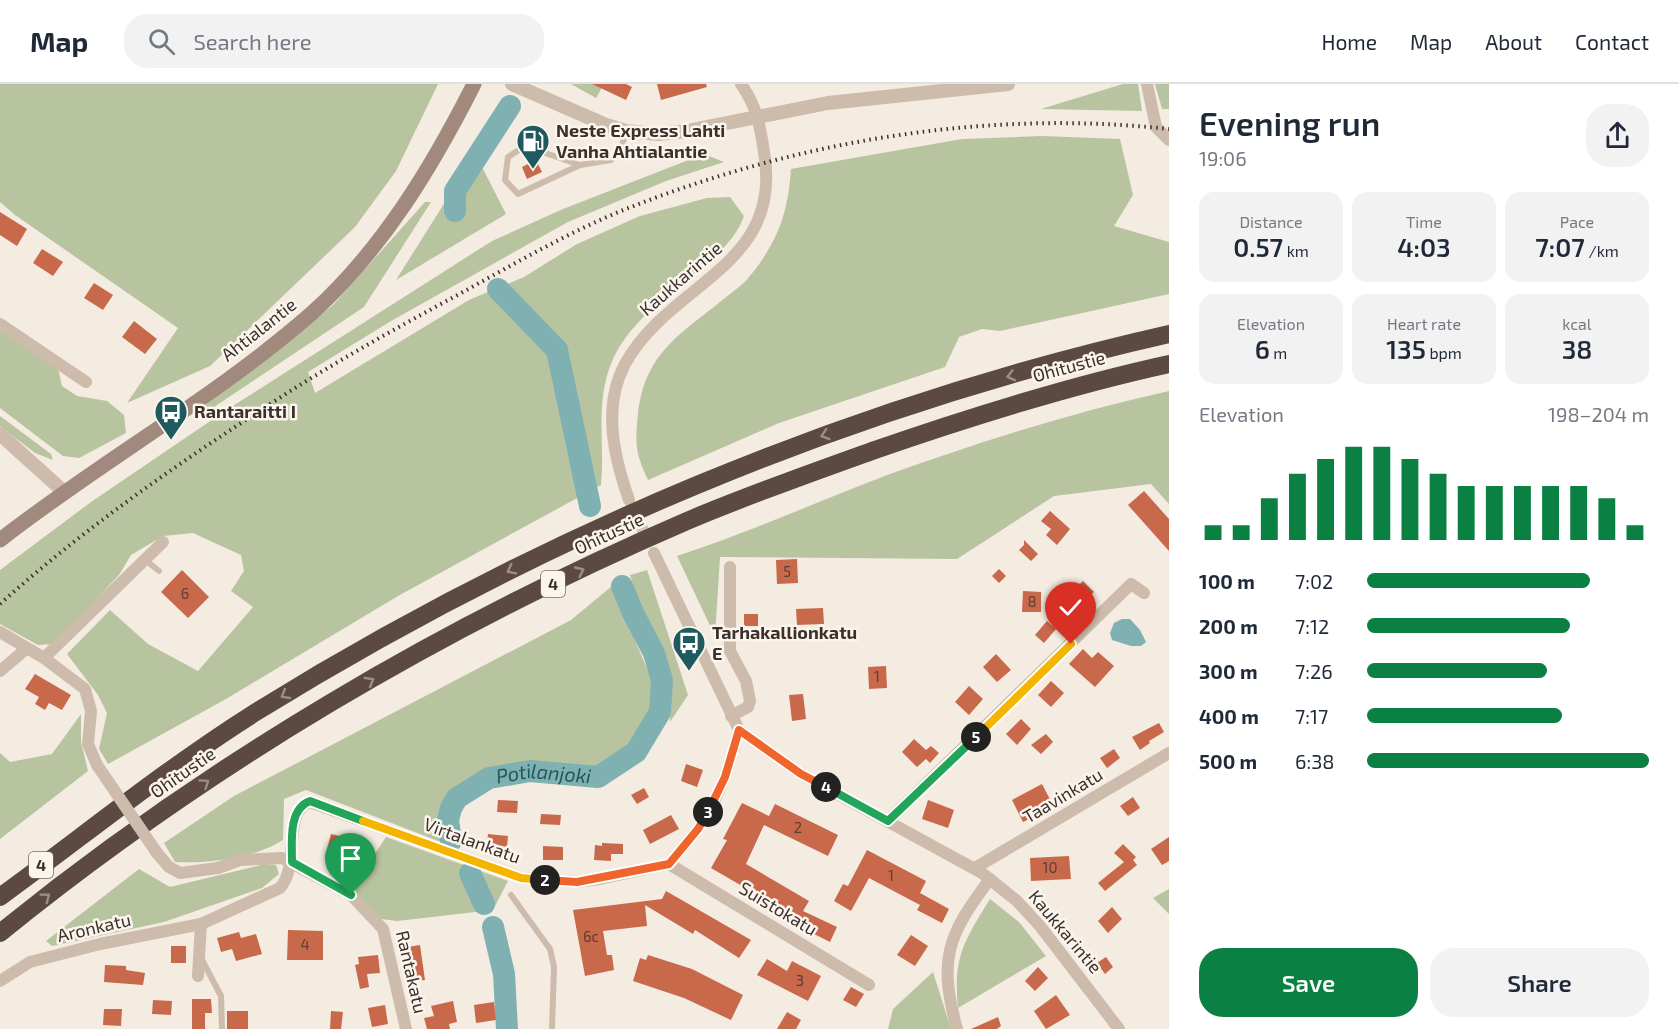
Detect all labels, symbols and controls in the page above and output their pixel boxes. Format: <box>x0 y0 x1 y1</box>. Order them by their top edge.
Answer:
search box <box>124 14 544 68</box>
text: Map <box>30 24 88 58</box>
icon: search <box>145 25 178 58</box>
text: Search here <box>193 28 312 54</box>
text: Home <box>1321 29 1377 54</box>
text: Map <box>1410 29 1452 54</box>
text: About <box>1485 29 1542 54</box>
text: Contact <box>1575 29 1649 54</box>
text: Evening run <box>1199 103 1380 143</box>
button: share <box>1586 104 1649 167</box>
place label: Neste Express Lahti Vanha Ahtialantie <box>556 119 725 162</box>
fuel station icon: Neste Express Lahti Vanha Ahtialantie <box>515 123 551 170</box>
text: 19:06 <box>1199 146 1247 170</box>
text: Distance <box>1239 212 1303 231</box>
text: Time <box>1406 212 1442 231</box>
text: Pace <box>1560 212 1594 231</box>
text: 0.57 <box>1233 231 1283 262</box>
text: 4:03 <box>1397 231 1451 262</box>
text: 7:07 <box>1535 231 1585 262</box>
street label: Kaukkarintie <box>635 236 726 320</box>
text: km <box>1283 241 1309 260</box>
text: /km <box>1585 241 1619 260</box>
street label: Ahtialantie <box>216 293 300 365</box>
text: Elevation <box>1237 314 1305 333</box>
text: Heart rate <box>1387 314 1461 333</box>
text: kcal <box>1562 314 1592 333</box>
text: 6 <box>1255 333 1270 364</box>
text: 135 <box>1386 333 1426 364</box>
text: 38 <box>1562 333 1592 364</box>
text: m <box>1270 343 1287 362</box>
text: bpm <box>1426 343 1462 362</box>
street label: Ohitustie <box>1030 346 1107 386</box>
one-way arrow <box>1006 368 1016 381</box>
bus stop icon: Rantaraitti I <box>153 394 189 441</box>
place label: Rantaraitti I <box>194 400 296 422</box>
text: Elevation <box>1199 402 1284 426</box>
text: 198–204 m <box>1548 402 1649 426</box>
one-way arrow <box>820 428 831 440</box>
street label: Ohitustie <box>570 507 647 559</box>
one-way arrow <box>506 562 517 574</box>
house number: 5 <box>783 562 791 580</box>
one-way arrow <box>574 566 585 578</box>
text: 100 m <box>1199 569 1255 593</box>
text: 7:02 <box>1295 569 1333 593</box>
road number: 4 <box>541 571 565 597</box>
pin <box>1045 582 1096 644</box>
house number: 6 <box>181 584 189 602</box>
icon: check <box>1054 591 1087 624</box>
house number: 8 <box>1027 592 1037 610</box>
text: 200 m <box>1199 614 1258 638</box>
text: 7:12 <box>1295 614 1329 638</box>
place label: Tarhakallionkatu E <box>712 621 857 664</box>
bus stop icon: Tarhakallionkatu E <box>671 625 707 672</box>
text: 300 m <box>1199 659 1258 683</box>
text: 7:26 <box>1295 659 1333 683</box>
house number: 1 <box>874 667 880 685</box>
one-way arrow <box>364 676 374 688</box>
one-way arrow <box>281 687 291 699</box>
text: 400 m <box>1199 704 1259 728</box>
text: 7:17 <box>1295 704 1328 728</box>
pin: 5 <box>961 722 991 752</box>
text: 5 <box>972 727 980 746</box>
street label: Ohitustie <box>146 742 219 802</box>
text: 500 m <box>1199 749 1257 773</box>
text: 6:38 <box>1295 749 1334 773</box>
water label: Potilanjoki <box>494 758 592 788</box>
street label: Taavinkatu <box>1019 763 1106 828</box>
pin: 4 <box>811 772 841 802</box>
text: 4 <box>821 777 831 796</box>
one-way arrow <box>198 779 209 790</box>
pin: 3 <box>693 797 723 827</box>
text: 3 <box>703 802 713 821</box>
street label: Virtalankatu <box>421 812 524 868</box>
house number: 2 <box>794 818 802 836</box>
pin <box>325 833 376 895</box>
icon: arrive <box>334 842 367 875</box>
road number: 4 <box>29 852 53 878</box>
house number: 10 <box>1042 858 1058 876</box>
pin: 2 <box>530 865 560 895</box>
house number: 1 <box>888 866 894 884</box>
text: 2 <box>540 870 550 889</box>
street label: Suistokatu <box>735 876 822 940</box>
street label: Kaukkarintie <box>1025 885 1107 978</box>
one-way arrow <box>39 893 50 904</box>
street label: Aronkatu <box>55 908 133 946</box>
house number: 6c <box>583 927 599 945</box>
street label: Rantakatu <box>392 928 432 1015</box>
house number: 4 <box>300 935 310 953</box>
button: Save <box>1199 948 1418 1017</box>
button: Share <box>1430 948 1649 1017</box>
house number: 3 <box>796 971 804 989</box>

